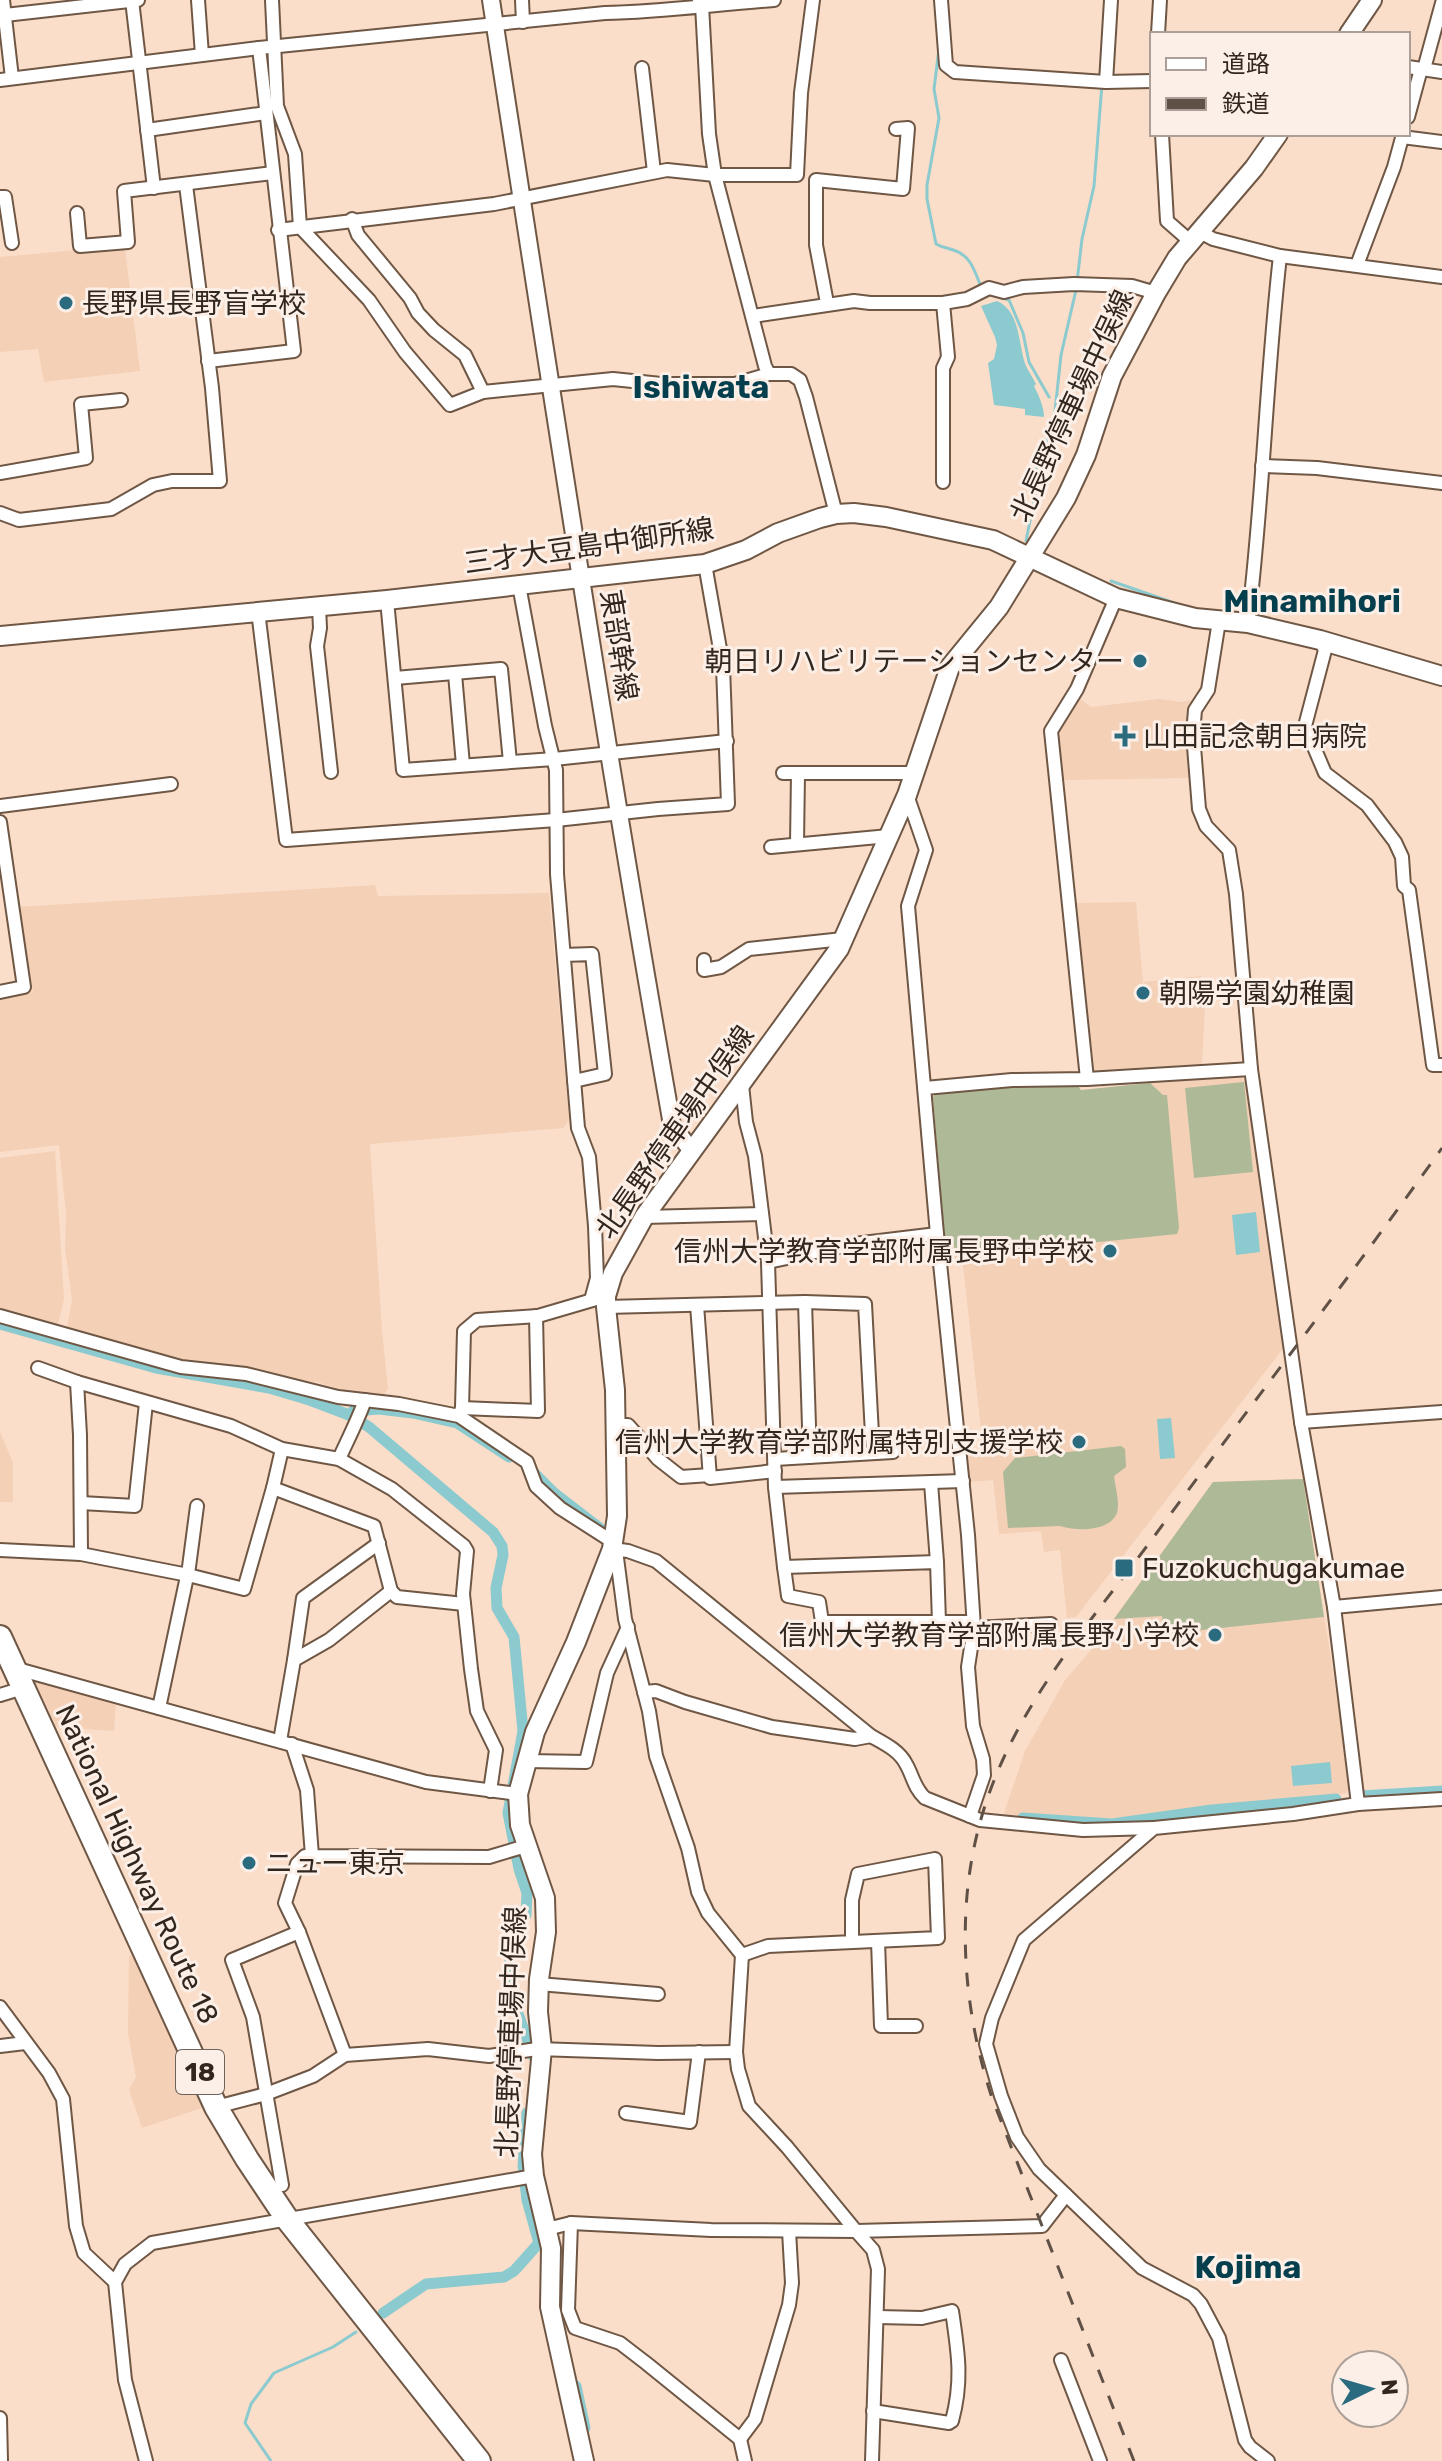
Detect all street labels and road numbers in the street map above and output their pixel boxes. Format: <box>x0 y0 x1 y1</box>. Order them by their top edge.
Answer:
street label: 北長野停車場中俣線 <box>1004 285 1140 527</box>
street label: 三才大豆島中御所線 <box>462 512 716 580</box>
street label: 東部幹線 <box>594 587 644 703</box>
street label: 北長野停車場中俣線 <box>589 1019 761 1245</box>
street label: National Highway Route 18 <box>48 1699 226 2029</box>
street label: 北長野停車場中俣線 <box>490 1905 532 2159</box>
road number: 18 <box>176 2050 224 2094</box>

